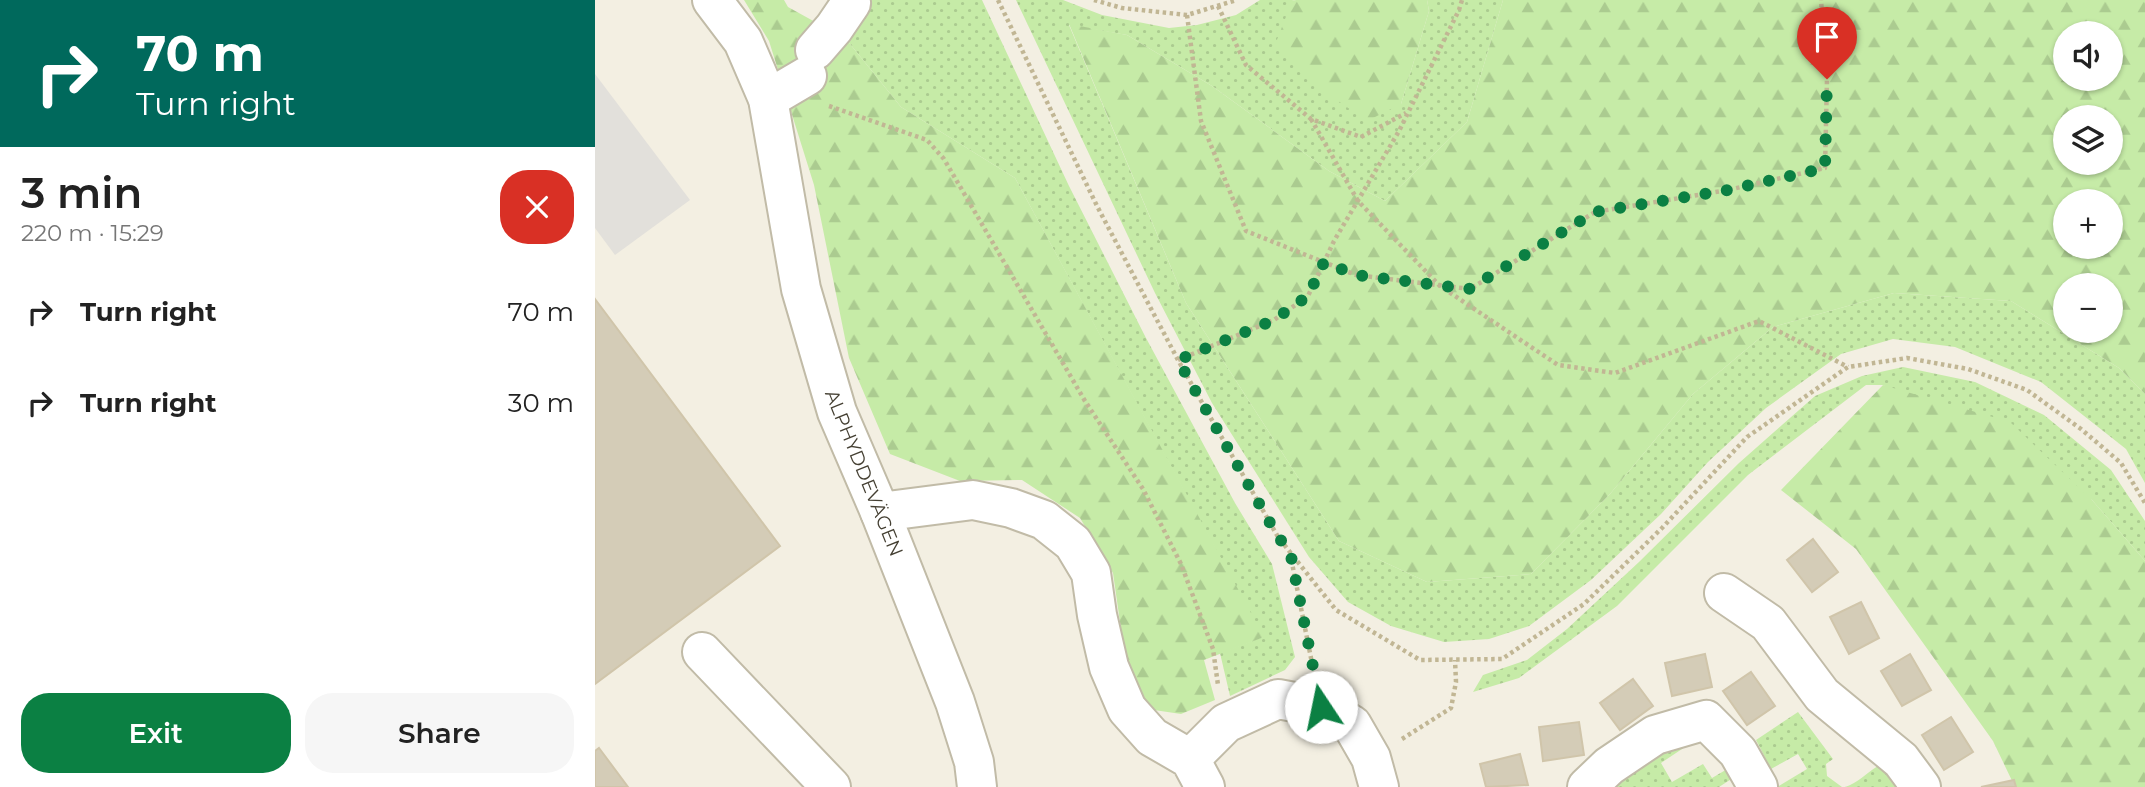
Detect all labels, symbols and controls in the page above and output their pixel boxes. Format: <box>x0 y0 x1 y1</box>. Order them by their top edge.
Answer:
pin <box>1797 7 1857 79</box>
icon: arrive <box>1808 18 1846 56</box>
map controls <box>2053 21 2123 343</box>
button: sound <box>2053 21 2123 91</box>
text: 70 m <box>136 24 264 83</box>
icon: right <box>21 28 112 119</box>
text: Turn right <box>136 84 296 123</box>
button: layers <box>2053 105 2123 175</box>
text: 3 min <box>21 167 142 219</box>
button: close <box>500 170 574 244</box>
button: + <box>2053 189 2123 259</box>
text: 220 m · 15:29 <box>21 219 164 247</box>
button: − <box>2053 273 2123 343</box>
icon: right <box>21 293 59 331</box>
text: Turn right <box>80 296 216 328</box>
text: 70 m <box>508 296 574 328</box>
icon: right <box>21 384 59 422</box>
street label: ALPHYDDEVÄGEN <box>820 386 908 560</box>
text: Turn right <box>80 387 216 419</box>
text: 30 m <box>508 387 574 419</box>
position arrow <box>1284 670 1358 744</box>
button: Exit <box>21 693 291 773</box>
button: Share <box>305 693 574 773</box>

